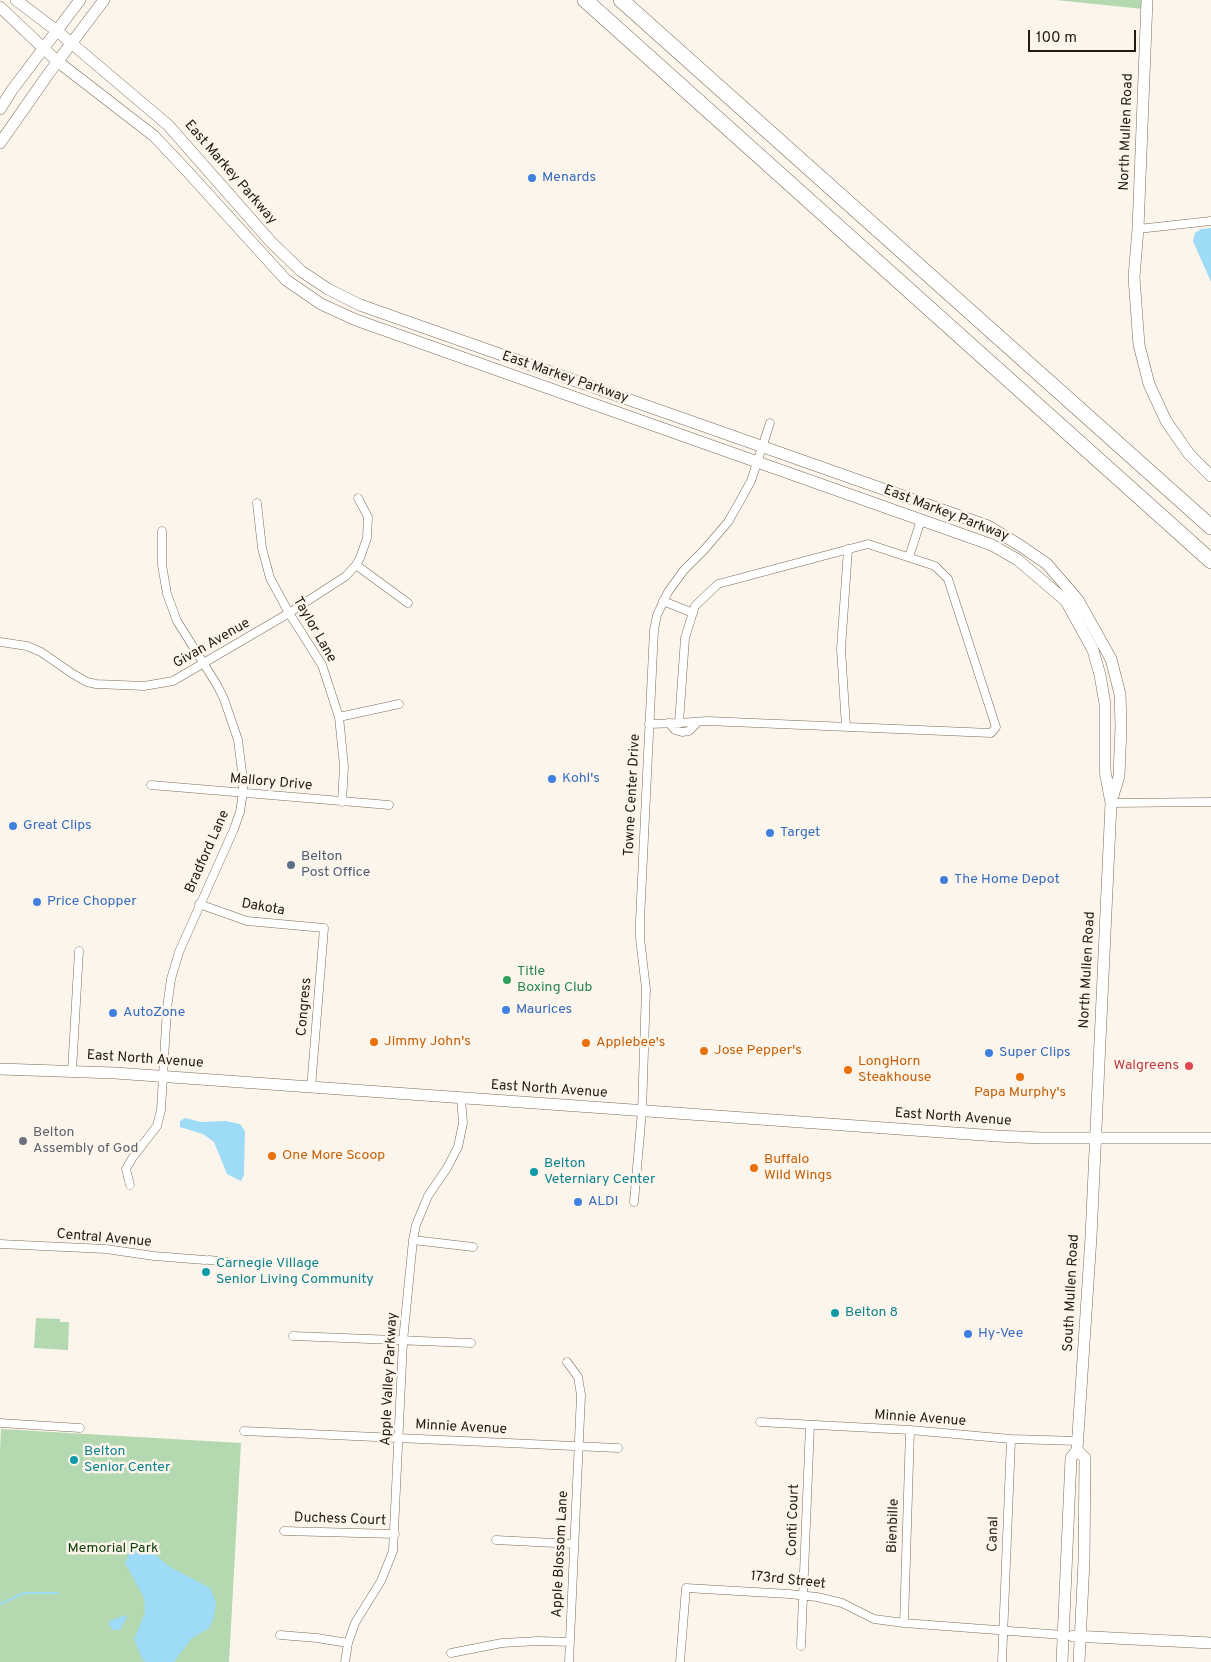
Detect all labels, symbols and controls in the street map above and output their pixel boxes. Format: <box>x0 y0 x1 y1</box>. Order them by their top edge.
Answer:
scale bar <box>1031 20 1138 52</box>
text: 100 m <box>1036 29 1077 48</box>
street label: North Mullen Road <box>1117 73 1137 191</box>
street label: East Markey Parkway <box>180 117 280 229</box>
place label: Menards <box>542 170 596 186</box>
marker: Menards <box>526 172 538 184</box>
street label: East Markey Parkway <box>500 348 630 408</box>
street label: East Markey Parkway <box>881 482 1011 546</box>
street label: Taylor Lane <box>288 594 340 666</box>
street label: Givan Avenue <box>171 615 253 673</box>
street label: Towne Center Drive <box>621 733 645 857</box>
street label: Mallory Drive <box>229 771 313 795</box>
place label: Kohl's <box>562 771 600 787</box>
marker: Kohl's <box>546 773 558 785</box>
street label: Bradford Lane <box>182 808 234 896</box>
place label: Great Clips <box>23 818 92 834</box>
marker: Great Clips <box>7 820 19 832</box>
place label: Target <box>780 825 820 841</box>
marker: Target <box>764 827 776 839</box>
place label: Belton Post Office <box>301 849 370 882</box>
marker: Belton Post Office <box>285 859 297 871</box>
place label: The Home Depot <box>954 872 1060 888</box>
marker: The Home Depot <box>938 874 950 886</box>
place label: Price Chopper <box>47 894 137 910</box>
marker: Price Chopper <box>31 896 43 908</box>
street label: Dakota <box>240 896 286 920</box>
street label: North Mullen Road <box>1077 911 1099 1029</box>
place label: Title Boxing Club <box>517 964 592 996</box>
marker: Title Boxing Club <box>501 974 513 986</box>
street label: Congress <box>294 977 316 1037</box>
place label: Maurices <box>516 1002 572 1018</box>
marker: Maurices <box>500 1004 512 1016</box>
place label: AutoZone <box>123 1005 185 1021</box>
marker: AutoZone <box>107 1007 119 1019</box>
place label: Jimmy John's <box>384 1034 471 1050</box>
place label: Applebee's <box>596 1035 665 1051</box>
marker: Jimmy John's <box>368 1036 380 1048</box>
marker: Applebee's <box>580 1037 592 1049</box>
place label: Jose Pepper's <box>714 1043 802 1059</box>
marker: Jose Pepper's <box>698 1045 710 1057</box>
place label: Super Clips <box>999 1045 1071 1061</box>
marker: Super Clips <box>983 1047 995 1059</box>
street label: East North Avenue <box>86 1048 204 1072</box>
place label: LongHorn Steakhouse <box>858 1054 931 1086</box>
place label: Walgreens <box>1114 1058 1179 1074</box>
marker: Walgreens <box>1183 1060 1195 1072</box>
marker: LongHorn Steakhouse <box>842 1064 854 1076</box>
marker: Papa Murphy's <box>1014 1071 1026 1083</box>
street label: East North Avenue <box>490 1078 608 1102</box>
place label: Papa Murphy's <box>974 1085 1066 1101</box>
street label: East North Avenue <box>894 1106 1012 1130</box>
place label: Belton Assembly of God <box>33 1125 138 1158</box>
marker: Belton Assembly of God <box>17 1135 29 1147</box>
place label: One More Scoop <box>282 1148 385 1164</box>
marker: One More Scoop <box>266 1150 278 1162</box>
place label: Buffalo Wild Wings <box>764 1152 832 1184</box>
place label: Belton Veterniary Center <box>544 1156 655 1188</box>
marker: Buffalo Wild Wings <box>748 1162 760 1174</box>
marker: Belton Veterniary Center <box>528 1166 540 1178</box>
place label: ALDI <box>588 1194 618 1210</box>
marker: ALDI <box>572 1196 584 1208</box>
street label: Central Avenue <box>56 1226 152 1252</box>
street label: South Mullen Road <box>1061 1234 1083 1352</box>
place label: Carnegie Village Senior Living Community <box>216 1256 374 1288</box>
marker: Carnegie Village Senior Living Community <box>200 1266 212 1278</box>
place label: Belton 8 <box>845 1305 898 1321</box>
marker: Belton 8 <box>829 1307 841 1319</box>
street label: Apple Valley Parkway <box>378 1312 402 1446</box>
place label: Hy-Vee <box>978 1326 1023 1342</box>
marker: Hy-Vee <box>962 1328 974 1340</box>
street label: Minnie Avenue <box>874 1407 966 1431</box>
street label: Minnie Avenue <box>415 1417 507 1439</box>
place label: Belton Senior Center <box>84 1444 170 1476</box>
marker: Belton Senior Center <box>68 1454 80 1466</box>
street label: Conti Court <box>784 1484 804 1556</box>
street label: Apple Blossom Lane <box>549 1490 573 1618</box>
street label: Bienbille <box>885 1498 903 1554</box>
street label: Duchess Court <box>294 1510 386 1530</box>
street label: Canal <box>985 1516 1003 1552</box>
park label: Memorial Park <box>68 1541 158 1557</box>
street label: 173rd Street <box>750 1569 826 1593</box>

